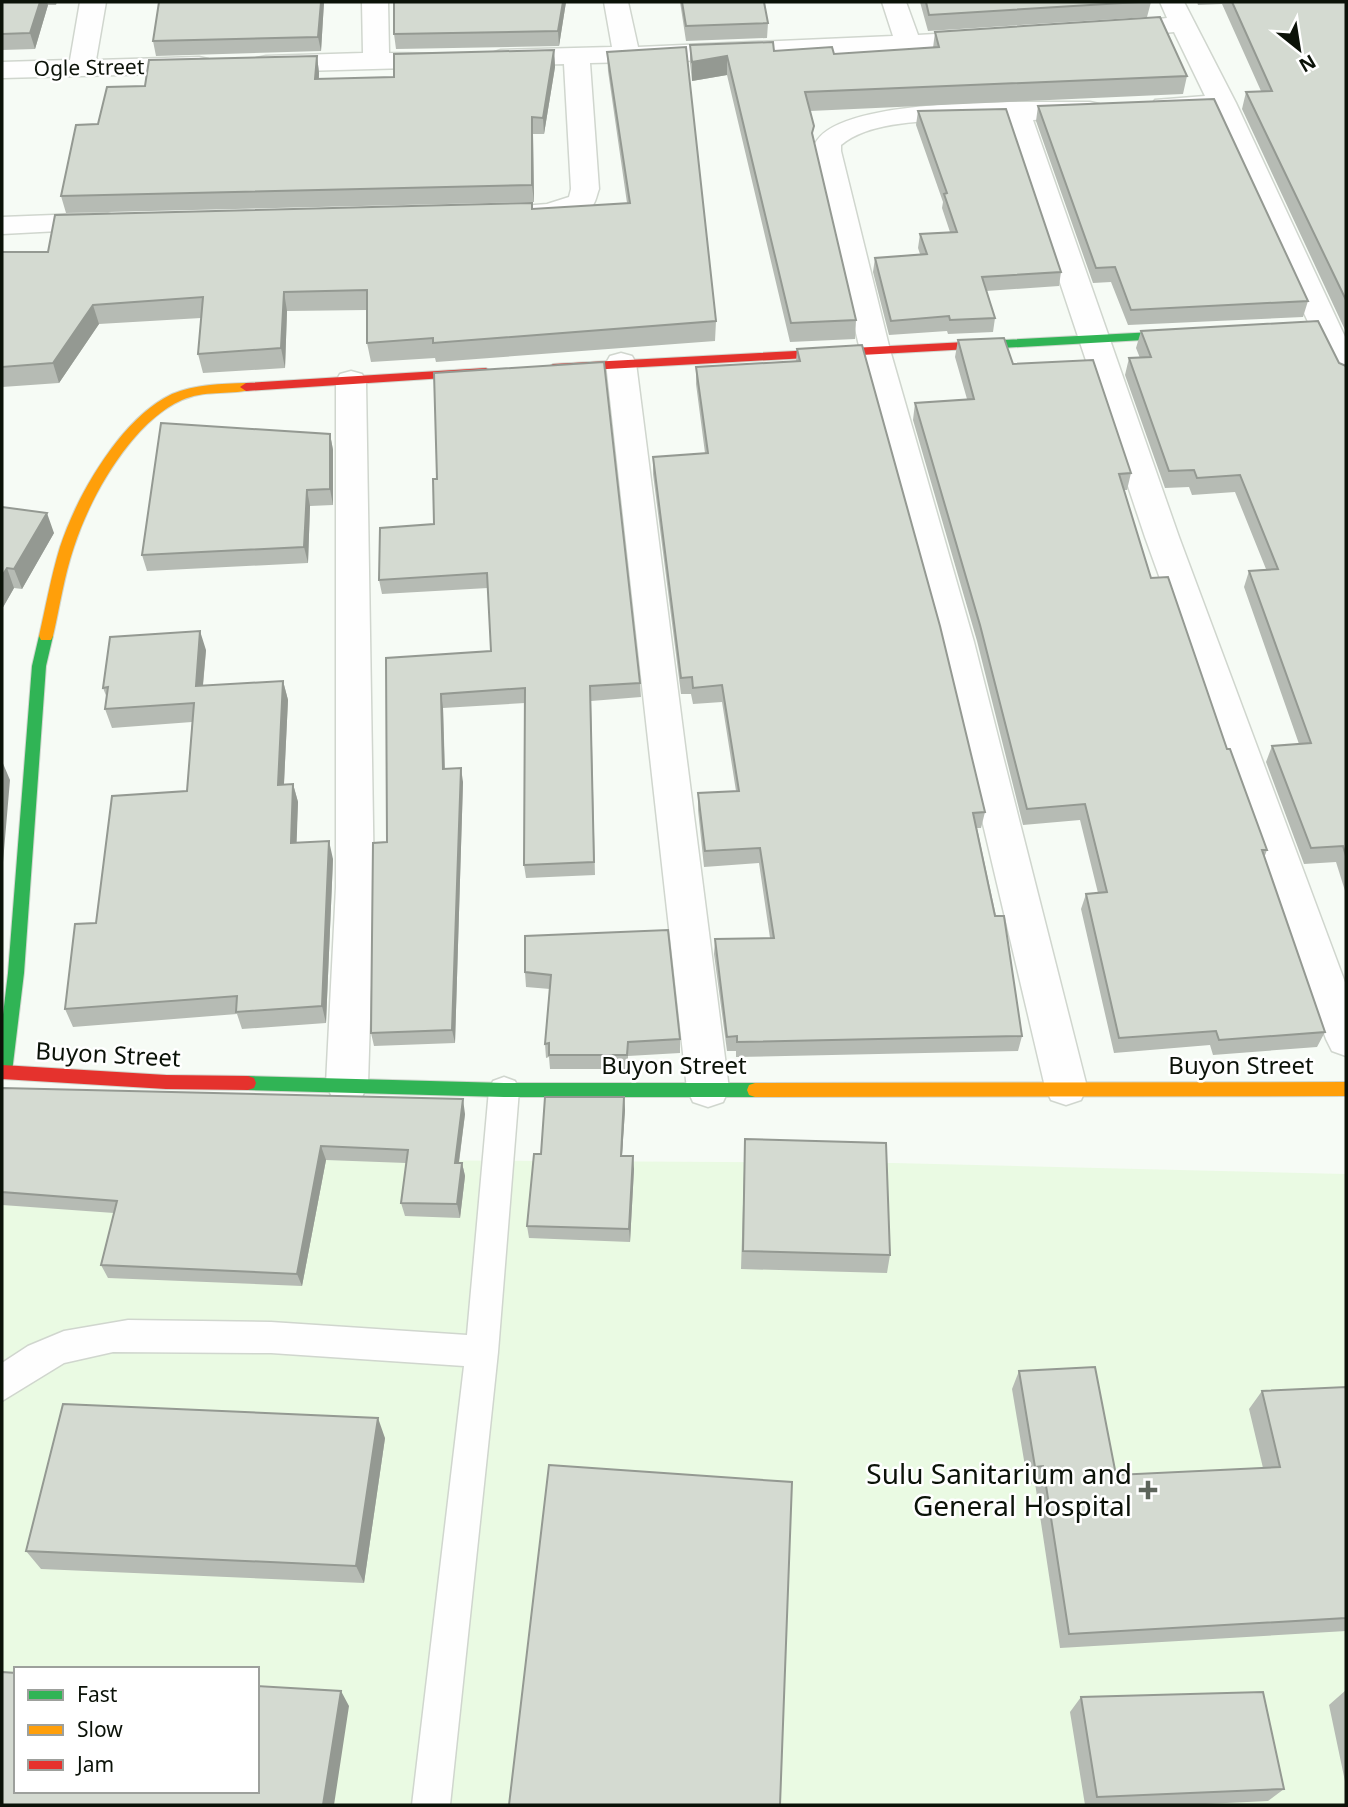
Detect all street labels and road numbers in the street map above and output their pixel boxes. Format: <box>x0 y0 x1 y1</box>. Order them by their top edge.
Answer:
street label: Ogle Street <box>33 52 145 82</box>
street label: Buyon Street <box>35 1033 182 1074</box>
street label: Buyon Street <box>601 1048 747 1081</box>
street label: Buyon Street <box>1168 1048 1314 1081</box>

